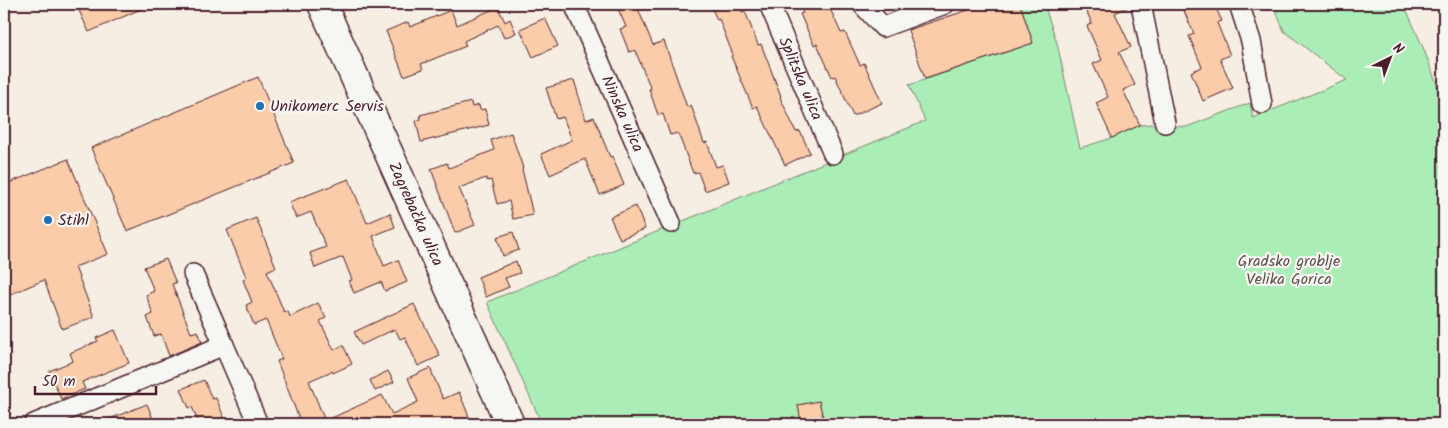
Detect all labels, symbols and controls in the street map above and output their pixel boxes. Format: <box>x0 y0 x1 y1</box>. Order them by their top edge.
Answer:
north arrow <box>1366 32 1416 82</box>
street label: Splitska ulica <box>772 33 830 124</box>
text: N <box>1387 38 1409 60</box>
street label: Ninska ulica <box>595 71 651 156</box>
place label: Unikomerc Servis <box>270 94 384 119</box>
marker: Unikomerc Servis <box>254 100 266 112</box>
street label: Zagrebačka ulica <box>382 158 450 270</box>
place label: Stihl <box>58 208 89 233</box>
marker: Stihl <box>42 214 54 226</box>
park label: Gradsko groblje Velika Gorica <box>1238 249 1340 292</box>
scale bar <box>35 363 156 395</box>
text: 50 m <box>42 370 76 394</box>

